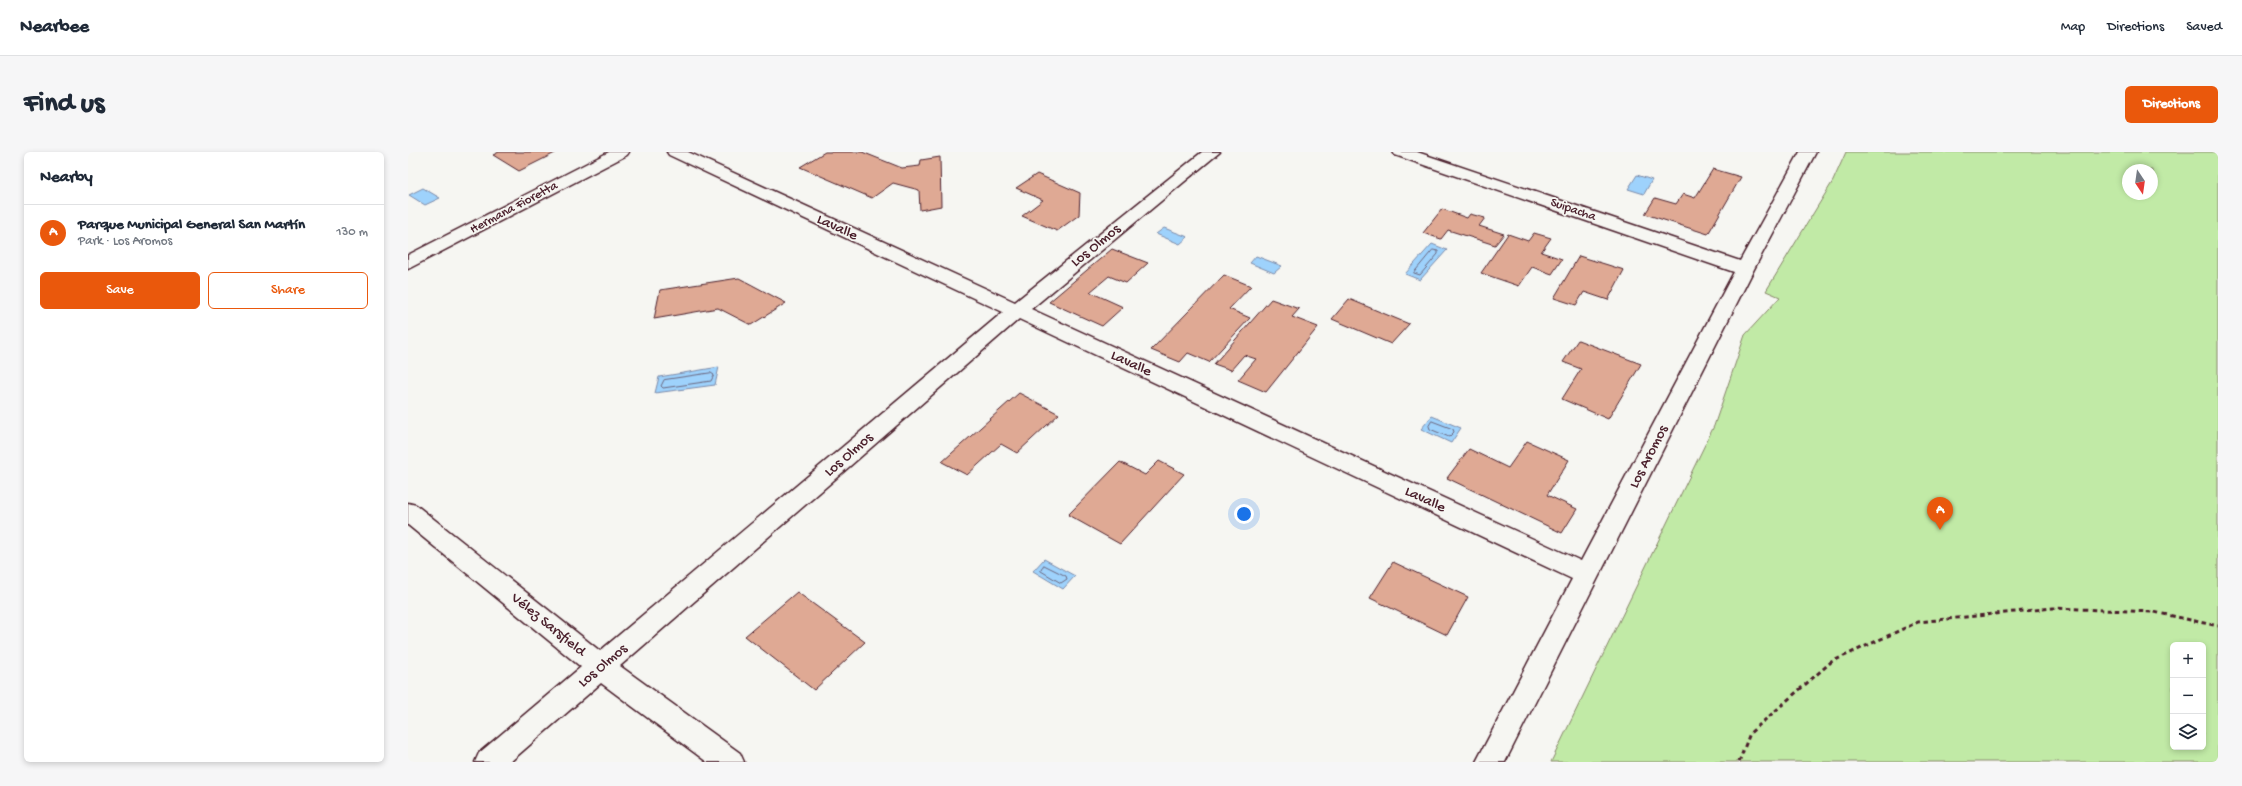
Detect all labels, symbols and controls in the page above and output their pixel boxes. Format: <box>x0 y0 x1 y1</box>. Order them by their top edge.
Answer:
text: Nearbee <box>20 16 89 39</box>
text: Map <box>2061 19 2085 36</box>
text: Directions <box>2107 19 2164 36</box>
text: Saved <box>2186 19 2222 36</box>
button: Directions <box>2125 86 2218 123</box>
text: Find us <box>24 88 104 121</box>
north arrow <box>2122 164 2158 200</box>
text: Nearby <box>40 168 93 188</box>
street label: Hermana Fioretta <box>468 178 561 237</box>
street label: Suipacha <box>1548 195 1598 225</box>
street label: Lavalle <box>814 211 861 245</box>
text: Parque Municipal General San Martín <box>78 216 305 234</box>
street label: Los Olmos <box>1068 220 1125 271</box>
text: A <box>49 225 57 240</box>
text: 130 m <box>336 225 368 240</box>
text: Park · Los Aromos <box>78 234 172 249</box>
button: Save <box>40 272 200 309</box>
button: Share <box>208 272 368 309</box>
street label: Lavalle <box>1108 347 1155 381</box>
street label: Los Aromos <box>1625 422 1673 491</box>
street label: Los Olmos <box>821 429 877 481</box>
street label: Lavalle <box>1402 483 1449 517</box>
pin: A <box>1927 497 1953 530</box>
your location <box>1234 504 1254 524</box>
street label: Vélez Sarsfield <box>506 589 590 661</box>
street label: Los Olmos <box>575 640 632 692</box>
map controls <box>2170 642 2206 750</box>
button: + <box>2170 642 2206 678</box>
button: − <box>2170 678 2206 714</box>
button: layers <box>2170 714 2206 750</box>

